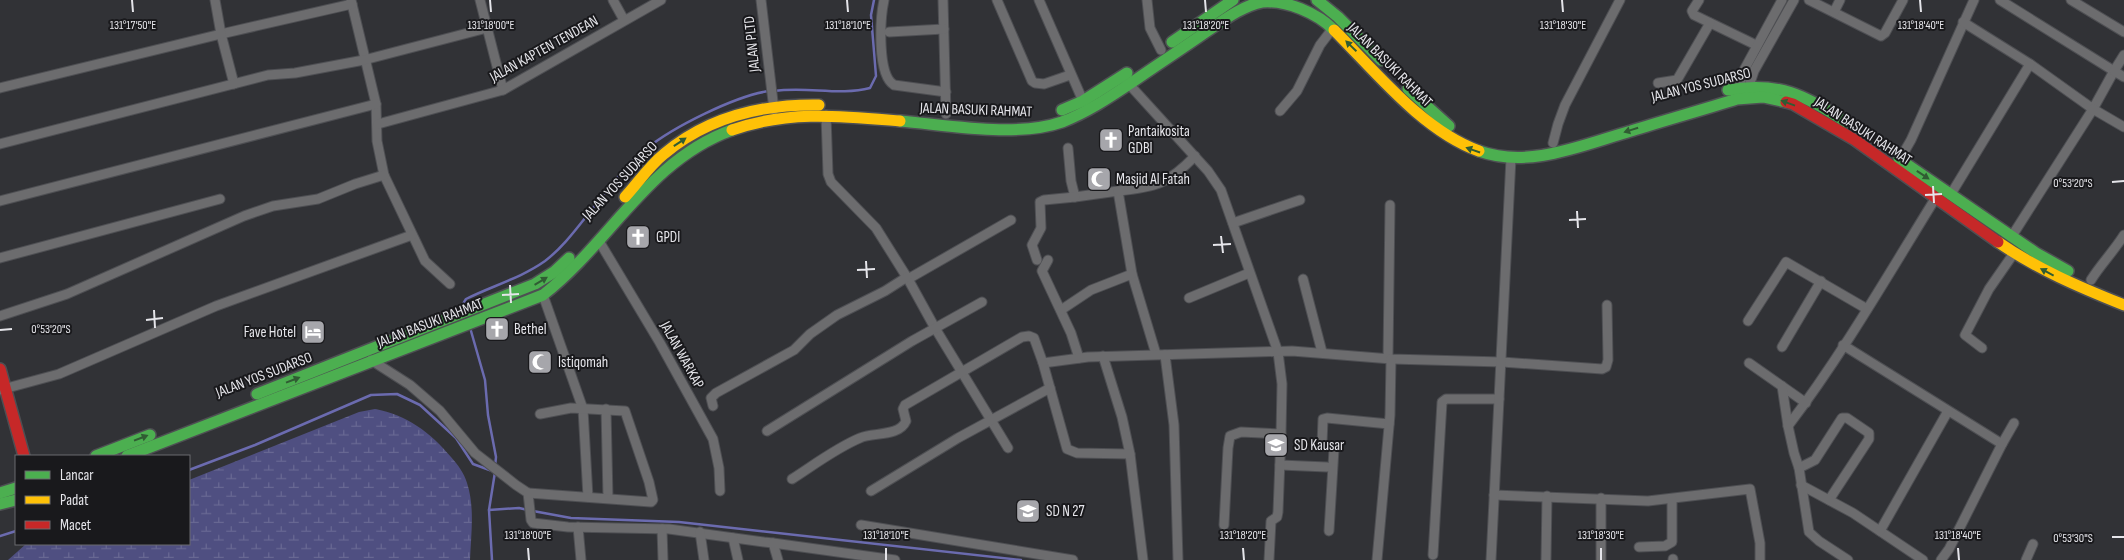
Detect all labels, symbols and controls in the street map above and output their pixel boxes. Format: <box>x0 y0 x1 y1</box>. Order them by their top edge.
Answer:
street label: JALAN KAPTEN TENDEAN <box>486 11 602 87</box>
street label: JALAN PLTD <box>740 15 764 74</box>
text: 131°17'50"E <box>110 18 156 33</box>
text: 131°18'00"E <box>468 18 514 33</box>
text: 131°18'10"E <box>825 18 871 33</box>
text: 131°18'20"E <box>1183 18 1229 33</box>
street label: JALAN BASUKI RAHMAT <box>1343 18 1436 111</box>
text: 131°18'30"E <box>1540 18 1586 33</box>
text: 131°18'40"E <box>1898 18 1944 33</box>
one-way arrow <box>1345 40 1357 52</box>
street label: JALAN YOS SUDARSO <box>1648 63 1753 107</box>
street label: JALAN BASUKI RAHMAT <box>1810 92 1915 170</box>
street label: JALAN BASUKI RAHMAT <box>919 99 1032 121</box>
one-way arrow <box>1780 99 1795 107</box>
place label: Pantaikosita GDBI <box>1128 122 1190 158</box>
church icon: Pantaikosita GDBI <box>1098 127 1124 153</box>
one-way arrow <box>1623 127 1638 135</box>
street label: JALAN YOS SUDARSO <box>578 137 662 225</box>
one-way arrow <box>674 137 687 147</box>
one-way arrow <box>1466 146 1481 153</box>
mosque icon: Masjid Al Fatah <box>1086 166 1112 192</box>
place label: Masjid Al Fatah <box>1116 170 1190 189</box>
one-way arrow <box>1916 170 1930 180</box>
text: 0°53'20"S <box>2053 176 2093 191</box>
church icon: GPDI <box>625 224 651 250</box>
place label: GPDI <box>656 228 680 247</box>
one-way arrow <box>2040 268 2055 276</box>
one-way arrow <box>535 276 548 285</box>
street label: JALAN BASUKI RAHMAT <box>373 294 486 352</box>
church icon: Bethel <box>484 316 510 342</box>
street label: JALAN WARKAP <box>655 317 708 392</box>
hotel icon: Fave Hotel <box>300 319 326 345</box>
place label: Bethel <box>514 320 546 339</box>
text: 0°53'20"S <box>31 322 71 337</box>
place label: Fave Hotel <box>244 323 296 342</box>
street label: JALAN YOS SUDARSO <box>212 348 315 402</box>
mosque icon: Istiqomah <box>527 349 553 375</box>
place label: Istiqomah <box>558 353 608 372</box>
one-way arrow <box>286 376 301 384</box>
school or university icon: SD Kausar <box>1263 432 1289 458</box>
one-way arrow <box>134 434 148 442</box>
place label: SD Kausar <box>1294 436 1345 455</box>
legend <box>15 455 190 545</box>
text: Lancar <box>60 466 94 485</box>
text: Padat <box>60 491 89 510</box>
school or university icon: SD N 27 <box>1015 498 1041 524</box>
place label: SD N 27 <box>1046 502 1084 521</box>
text: Macet <box>60 516 92 535</box>
text: 131°18'00"E <box>505 528 551 543</box>
text: 131°18'10"E <box>863 528 909 543</box>
text: 131°18'20"E <box>1220 528 1266 543</box>
text: 131°18'30"E <box>1578 528 1624 543</box>
text: 131°18'40"E <box>1935 528 1981 543</box>
text: 0°53'30"S <box>2053 531 2093 546</box>

